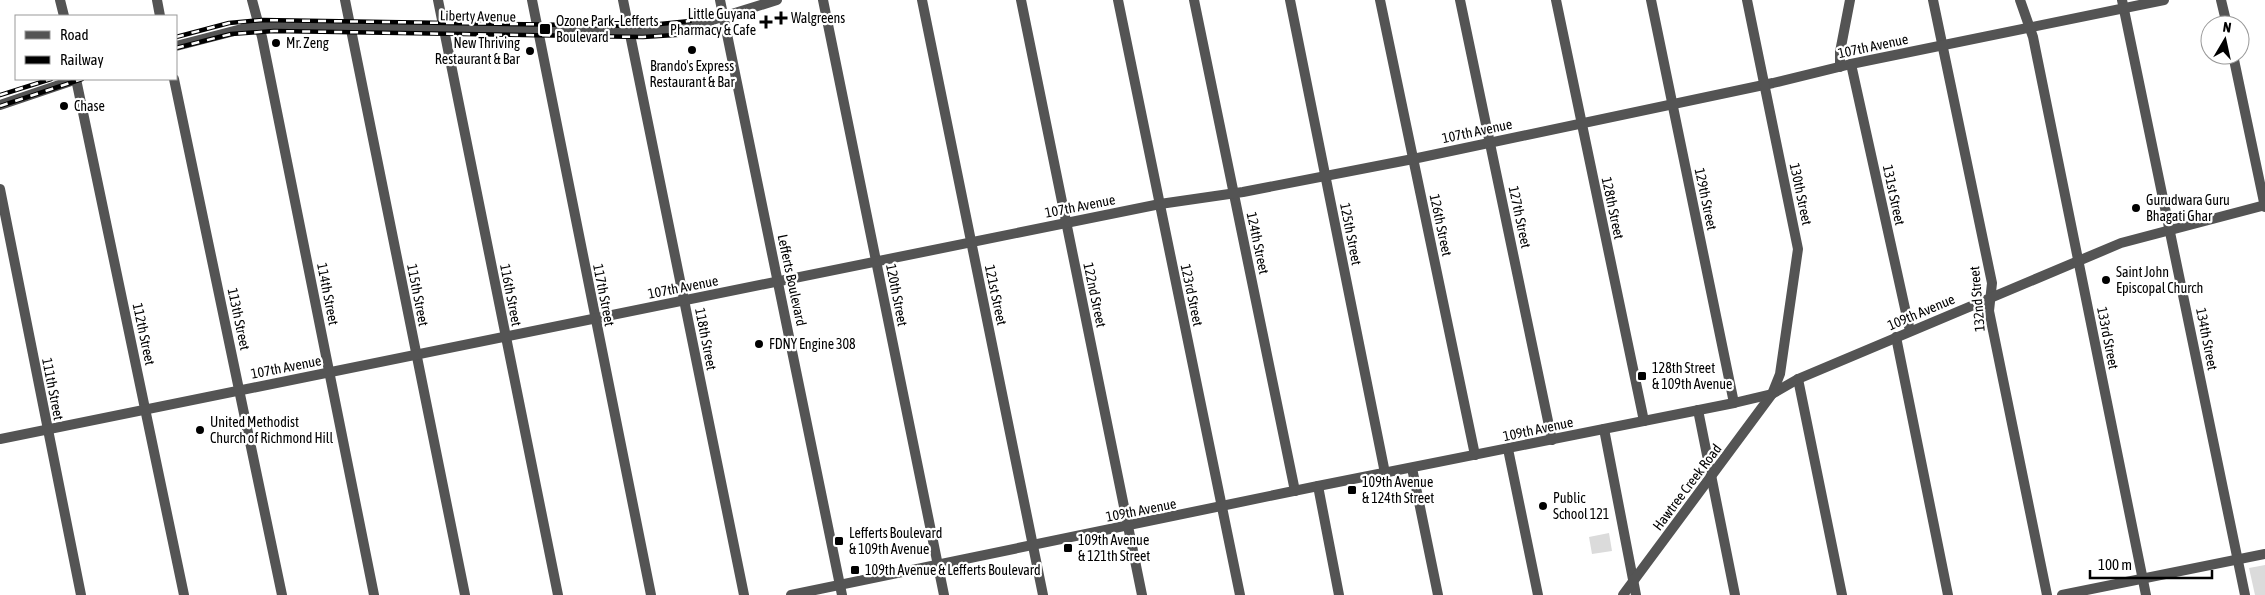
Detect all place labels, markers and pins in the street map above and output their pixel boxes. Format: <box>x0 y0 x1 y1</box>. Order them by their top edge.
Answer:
place label: Little Guyana Pharmacy & Cafe <box>670 6 756 38</box>
place label: Walgreens <box>791 10 845 26</box>
marker: Walgreens <box>775 12 787 24</box>
place label: Ozone Park–Lefferts Boulevard <box>556 13 658 45</box>
marker: Little Guyana Pharmacy & Cafe <box>760 16 772 28</box>
marker: Ozone Park–Lefferts Boulevard <box>538 22 552 36</box>
place label: Mr. Zeng <box>286 35 329 51</box>
place label: New Thriving Restaurant & Bar <box>435 35 521 67</box>
marker: Mr. Zeng <box>270 37 282 49</box>
marker: Brando's Express Restaurant & Bar <box>686 44 698 56</box>
marker: New Thriving Restaurant & Bar <box>524 45 536 57</box>
place label: Brando's Express Restaurant & Bar <box>649 58 735 90</box>
place label: Chase <box>74 98 105 114</box>
marker: Chase <box>58 100 70 112</box>
place label: Gurudwara Guru Bhagati Ghar <box>2146 192 2230 224</box>
marker: Gurudwara Guru Bhagati Ghar <box>2130 202 2142 214</box>
place label: Saint John Episcopal Church <box>2116 264 2203 296</box>
marker: Saint John Episcopal Church <box>2100 274 2112 286</box>
place label: FDNY Engine 308 <box>769 336 856 352</box>
marker: FDNY Engine 308 <box>753 338 765 350</box>
place label: 128th Street & 109th Avenue <box>1652 360 1732 392</box>
marker: 128th Street & 109th Avenue <box>1636 370 1648 382</box>
place label: United Methodist Church of Richmond Hill <box>210 414 333 446</box>
marker: United Methodist Church of Richmond Hill <box>194 424 206 436</box>
place label: 109th Avenue & 124th Street <box>1362 474 1434 506</box>
marker: 109th Avenue & 124th Street <box>1346 484 1358 496</box>
place label: Public School 121 <box>1553 490 1609 522</box>
marker: Public School 121 <box>1537 500 1549 512</box>
place label: Lefferts Boulevard & 109th Avenue <box>849 525 942 557</box>
place label: 109th Avenue & 121th Street <box>1078 532 1150 564</box>
marker: Lefferts Boulevard & 109th Avenue <box>833 535 845 547</box>
marker: 109th Avenue & 121th Street <box>1062 542 1074 554</box>
place label: 109th Avenue & Lefferts Boulevard <box>865 562 1041 578</box>
marker: 109th Avenue & Lefferts Boulevard <box>849 564 861 576</box>

